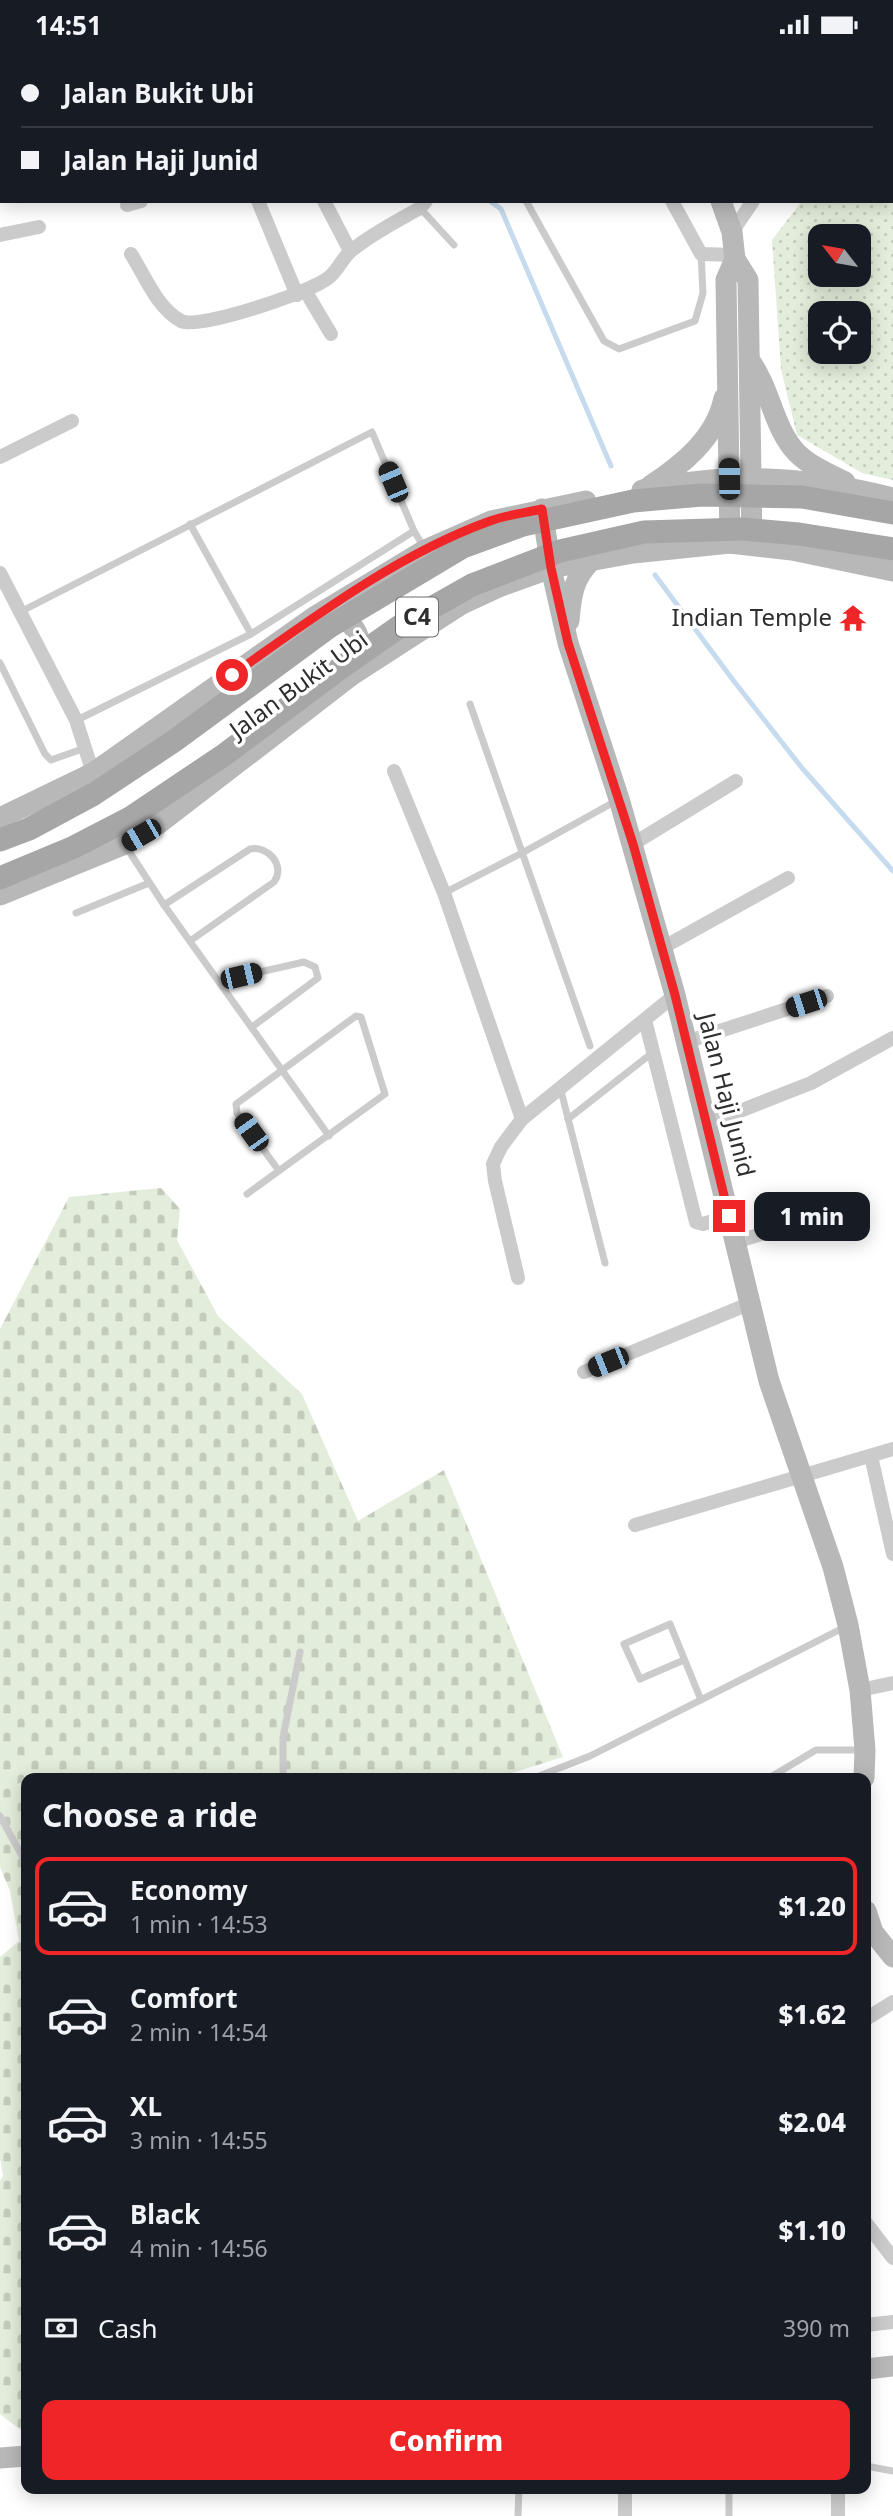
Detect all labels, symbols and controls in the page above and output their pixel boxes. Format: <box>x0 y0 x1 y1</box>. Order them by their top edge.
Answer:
text: 14:51 <box>35 7 102 43</box>
text: Jalan Bukit Ubi <box>63 75 254 111</box>
text: Jalan Haji Junid <box>63 142 259 178</box>
north arrow <box>808 224 872 287</box>
map controls <box>808 224 871 364</box>
button: locate <box>808 301 871 364</box>
car <box>719 458 740 500</box>
car <box>376 459 411 505</box>
road number: C4 <box>396 597 438 637</box>
place label: Indian Temple <box>671 600 832 633</box>
temple icon: Indian Temple <box>838 603 868 633</box>
street label: Jalan Bukit Ubi <box>221 622 374 746</box>
route start <box>216 659 248 691</box>
car <box>118 815 165 855</box>
car <box>219 961 264 991</box>
car <box>783 987 830 1019</box>
street label: Jalan Haji Junid <box>691 1007 764 1180</box>
car <box>231 1109 272 1155</box>
callout: 1 min <box>754 1191 869 1241</box>
route end <box>713 1200 745 1232</box>
text: 1 min <box>780 1200 844 1232</box>
car <box>585 1344 632 1380</box>
text: Choose a ride <box>42 1793 258 1836</box>
text: Economy <box>130 1872 248 1908</box>
icon: car <box>46 1875 109 1938</box>
text: $1.20 <box>779 1888 846 1924</box>
text: 1 min · 14:53 <box>130 1908 268 1940</box>
text: Comfort <box>130 1980 238 2016</box>
icon: car <box>46 1983 109 2046</box>
text: $1.62 <box>779 1996 846 2032</box>
text: 2 min · 14:54 <box>130 2016 268 2048</box>
text: XL <box>130 2088 162 2124</box>
icon: car <box>46 2091 109 2154</box>
text: $2.04 <box>779 2104 846 2140</box>
text: 3 min · 14:55 <box>130 2124 268 2156</box>
text: Black <box>130 2196 200 2232</box>
icon: car <box>46 2199 109 2262</box>
text: $1.10 <box>779 2212 846 2248</box>
text: 4 min · 14:56 <box>130 2232 268 2264</box>
icon: cash <box>42 2309 80 2347</box>
text: Cash <box>98 2310 158 2346</box>
text: 390 m <box>783 2312 850 2344</box>
button: Confirm <box>42 2400 850 2480</box>

